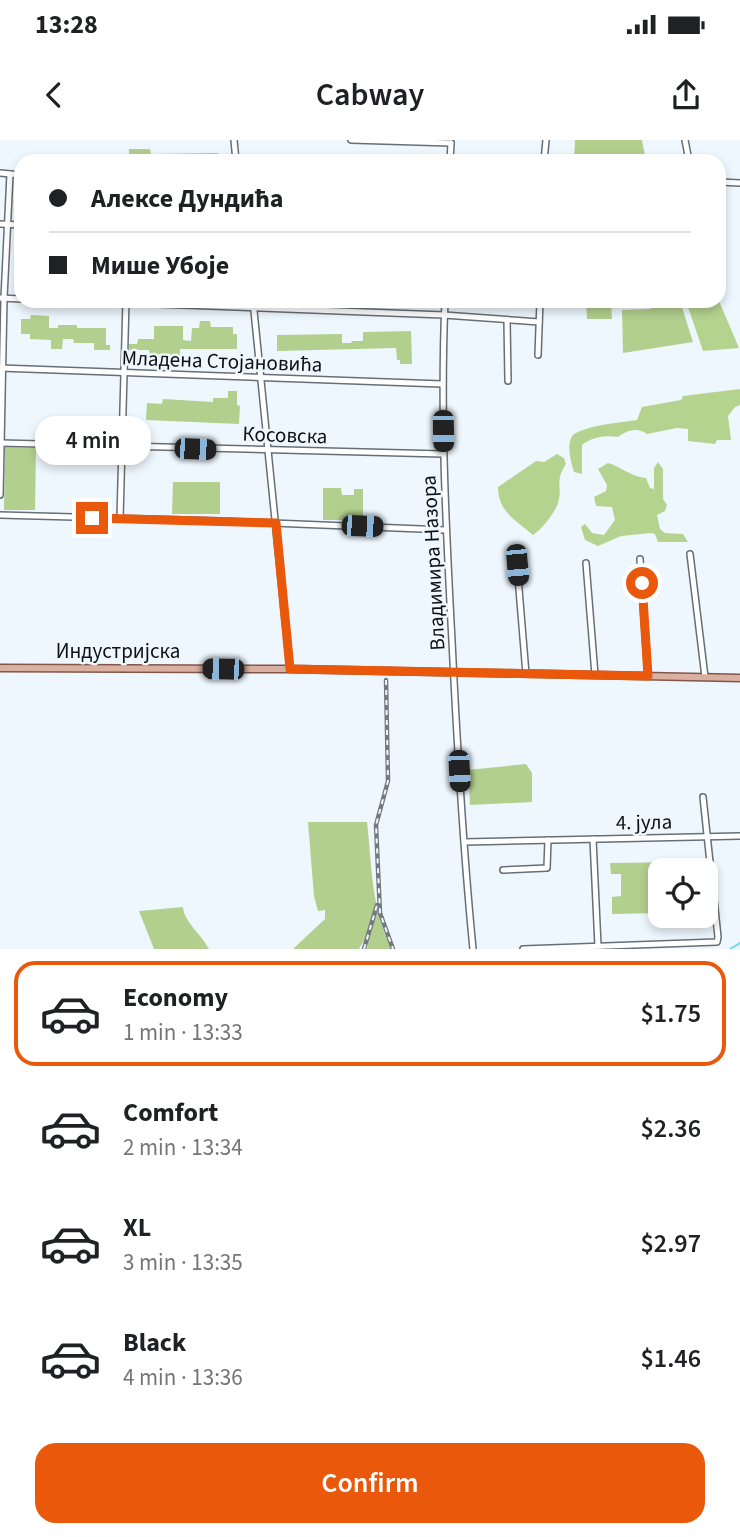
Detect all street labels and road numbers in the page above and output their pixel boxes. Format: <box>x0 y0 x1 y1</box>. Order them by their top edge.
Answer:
street label: Младена Стојановића <box>121 343 323 379</box>
street label: Косовска <box>242 419 328 451</box>
street label: Владимира Назора <box>413 475 453 651</box>
street label: Индустријска <box>56 636 180 666</box>
street label: 4. јула <box>616 807 672 837</box>

